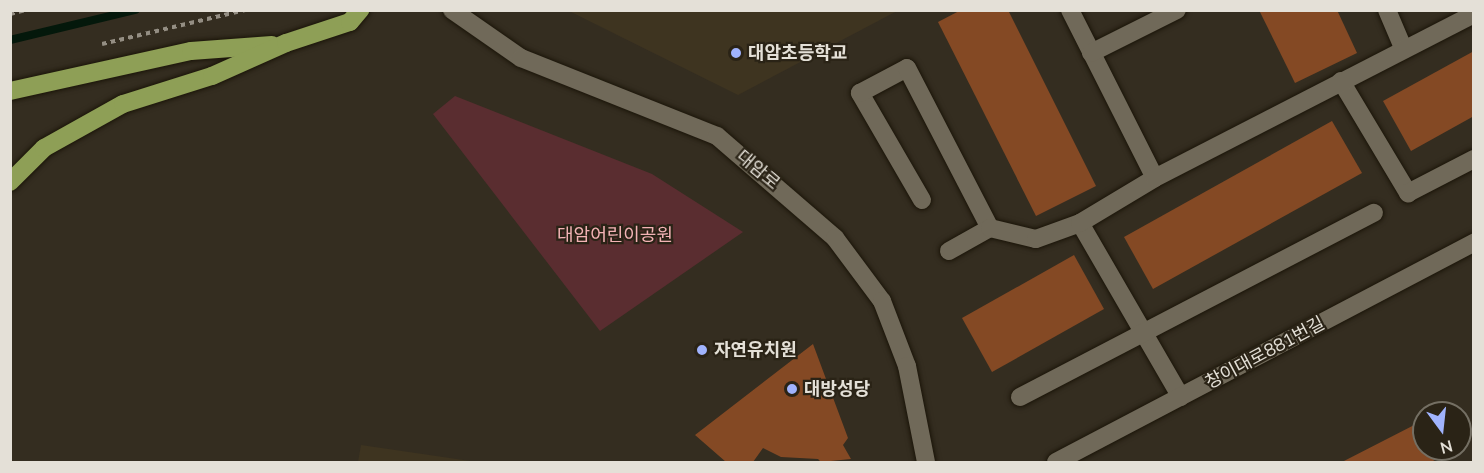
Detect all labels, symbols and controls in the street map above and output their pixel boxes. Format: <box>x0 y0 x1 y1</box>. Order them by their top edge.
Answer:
place label: 대암초등학교 <box>748 42 847 64</box>
marker: 대암초등학교 <box>729 46 743 60</box>
street label: 대암로 <box>732 146 784 194</box>
park label: 대암어린이공원 <box>557 224 673 246</box>
street label: 창이대로881번길 <box>1202 313 1328 393</box>
place label: 자연유치원 <box>714 339 797 361</box>
marker: 자연유치원 <box>695 343 709 357</box>
place label: 대방성당 <box>804 378 870 400</box>
marker: 대방성당 <box>785 382 799 396</box>
north arrow <box>1412 401 1472 461</box>
text: N <box>1438 434 1455 459</box>

